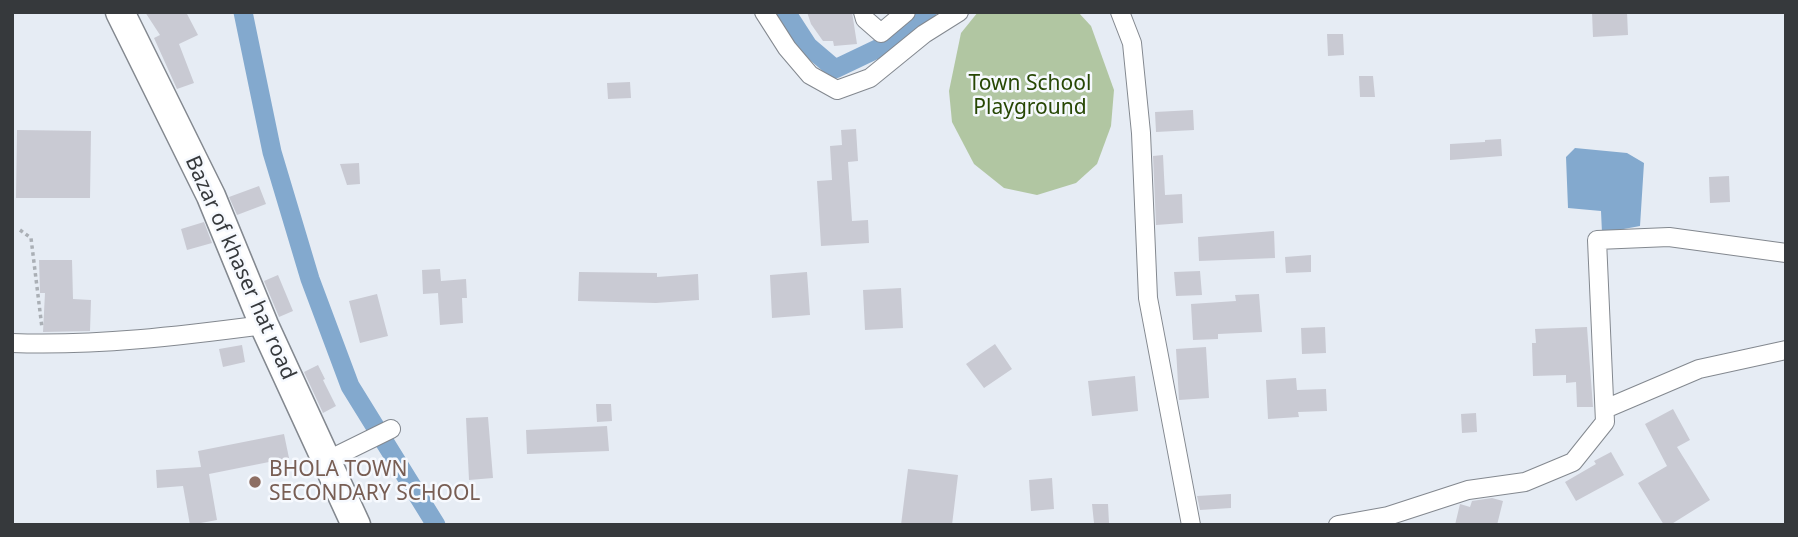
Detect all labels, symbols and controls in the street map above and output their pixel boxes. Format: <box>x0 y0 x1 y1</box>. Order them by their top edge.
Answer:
park label: Town School Playground <box>969 71 1091 121</box>
street label: Bazar of khaser hat road <box>179 152 301 384</box>
place label: BHOLA TOWN SECONDARY SCHOOL <box>269 457 480 507</box>
marker: BHOLA TOWN SECONDARY SCHOOL <box>247 474 263 490</box>

